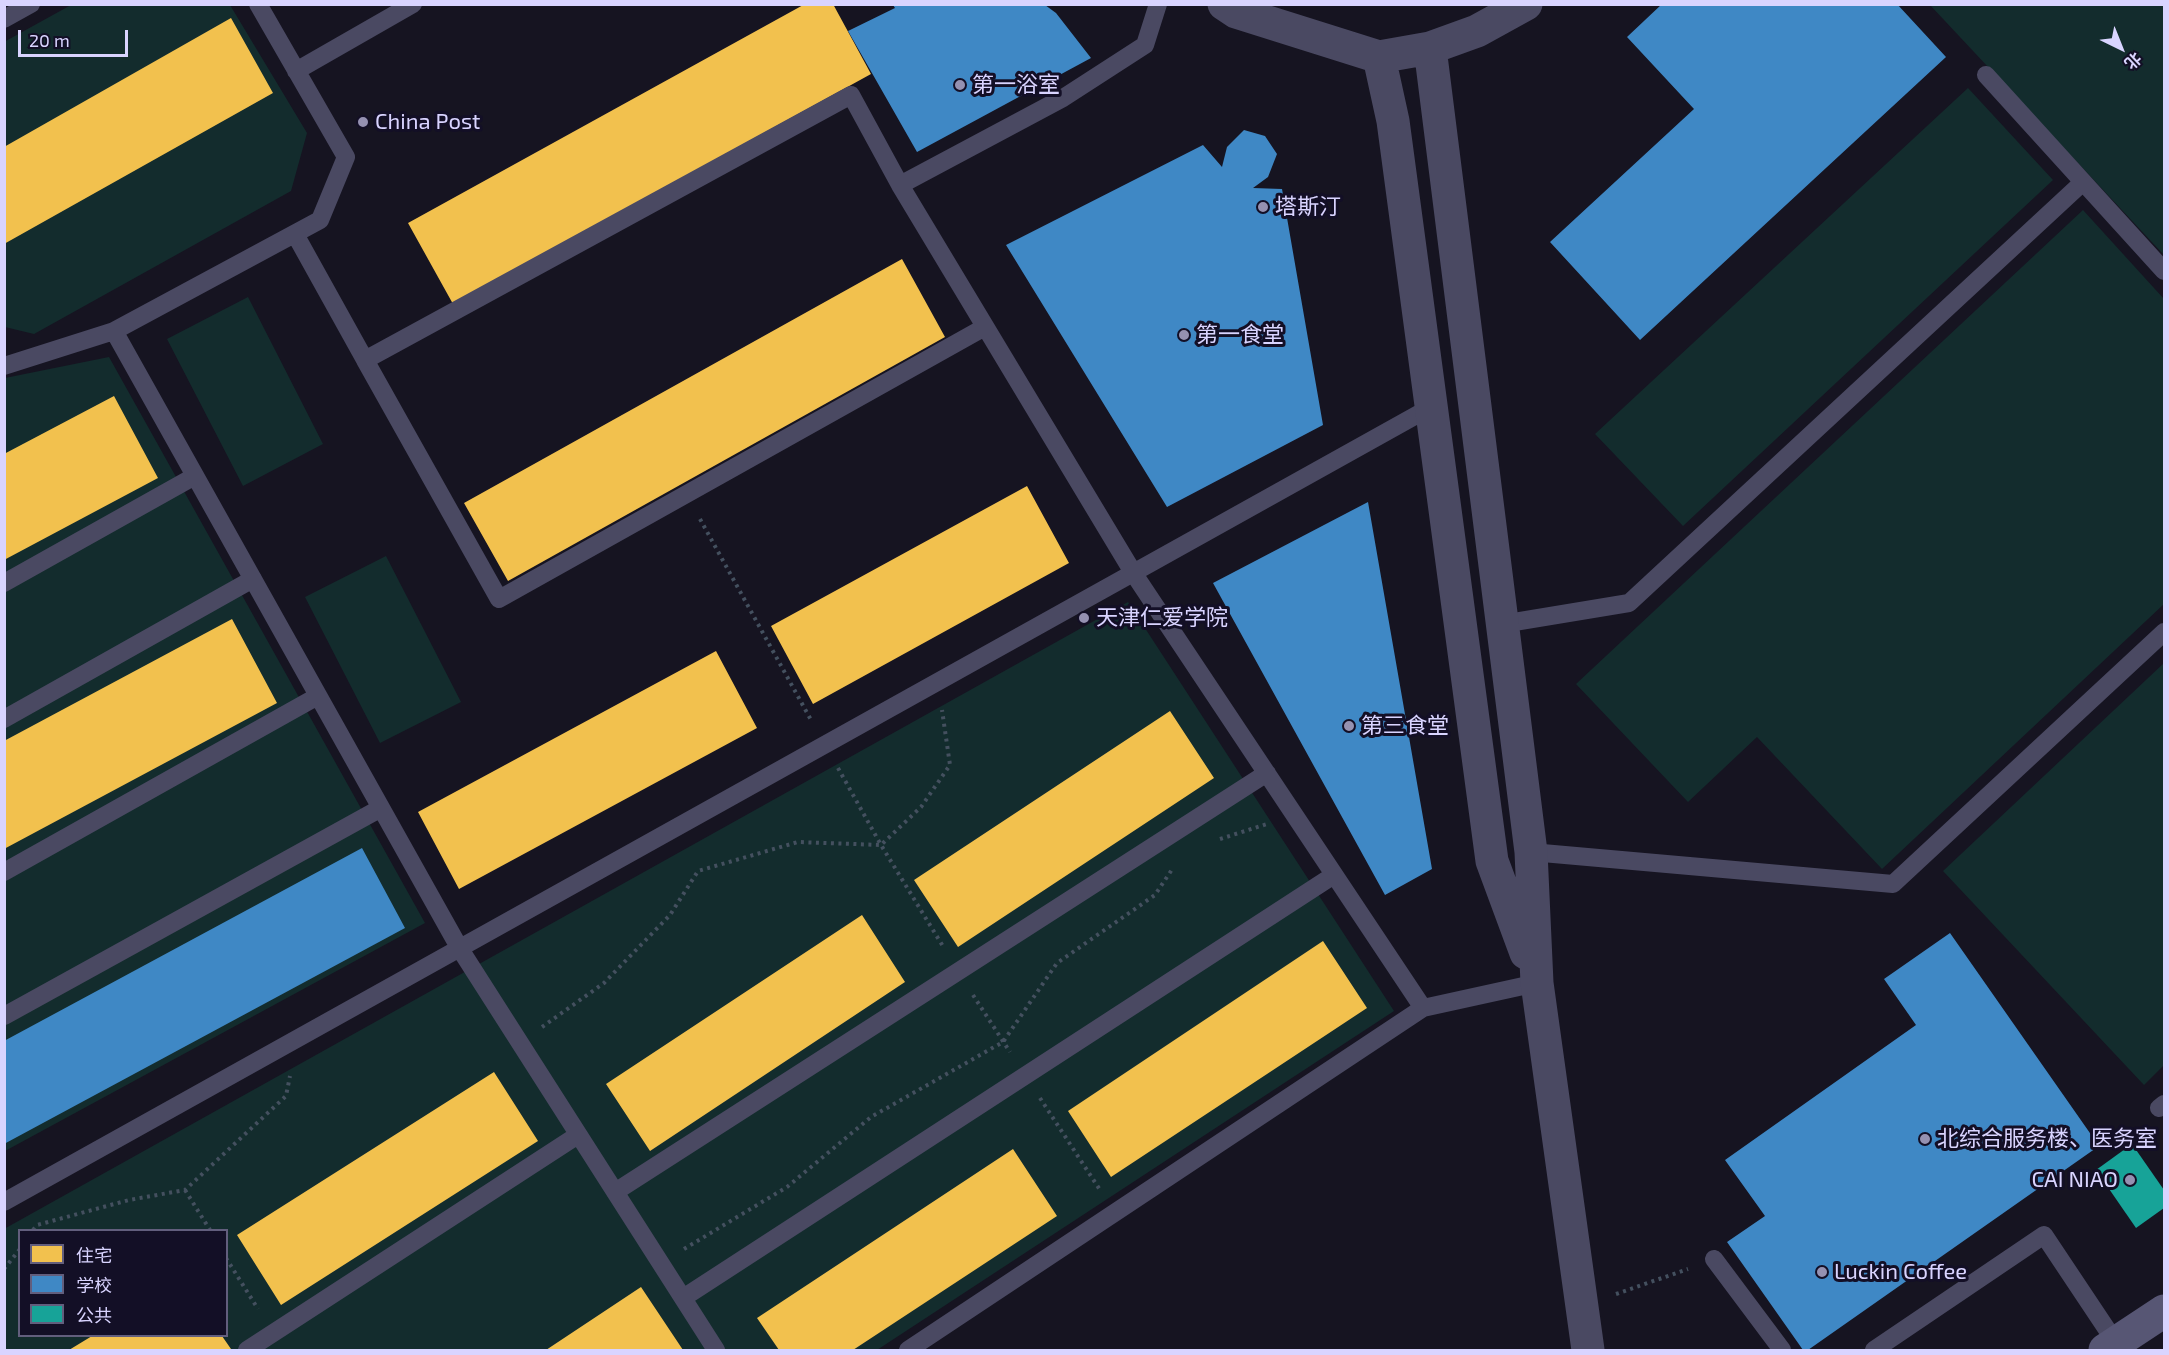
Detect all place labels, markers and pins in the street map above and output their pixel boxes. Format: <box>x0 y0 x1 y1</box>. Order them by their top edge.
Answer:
place label: 第一浴室 <box>972 72 1060 98</box>
marker: 第一浴室 <box>953 78 967 92</box>
place label: China Post <box>375 109 480 135</box>
marker: China Post <box>356 115 370 129</box>
place label: 塔斯汀 <box>1275 194 1341 220</box>
marker: 塔斯汀 <box>1256 200 1270 214</box>
place label: 第一食堂 <box>1196 322 1284 348</box>
marker: 第一食堂 <box>1177 328 1191 342</box>
place label: 天津仁爱学院 <box>1096 605 1228 631</box>
marker: 天津仁爱学院 <box>1077 611 1091 625</box>
place label: 第三食堂 <box>1361 713 1449 739</box>
marker: 第三食堂 <box>1342 719 1356 733</box>
place label: 北综合服务楼、医务室 <box>1937 1126 2157 1152</box>
marker: 北综合服务楼、医务室 <box>1918 1132 1932 1146</box>
place label: CAI NIAO <box>2032 1167 2118 1193</box>
marker: CAI NIAO <box>2123 1173 2137 1187</box>
place label: Luckin Coffee <box>1834 1259 1967 1285</box>
marker: Luckin Coffee <box>1815 1265 1829 1279</box>

